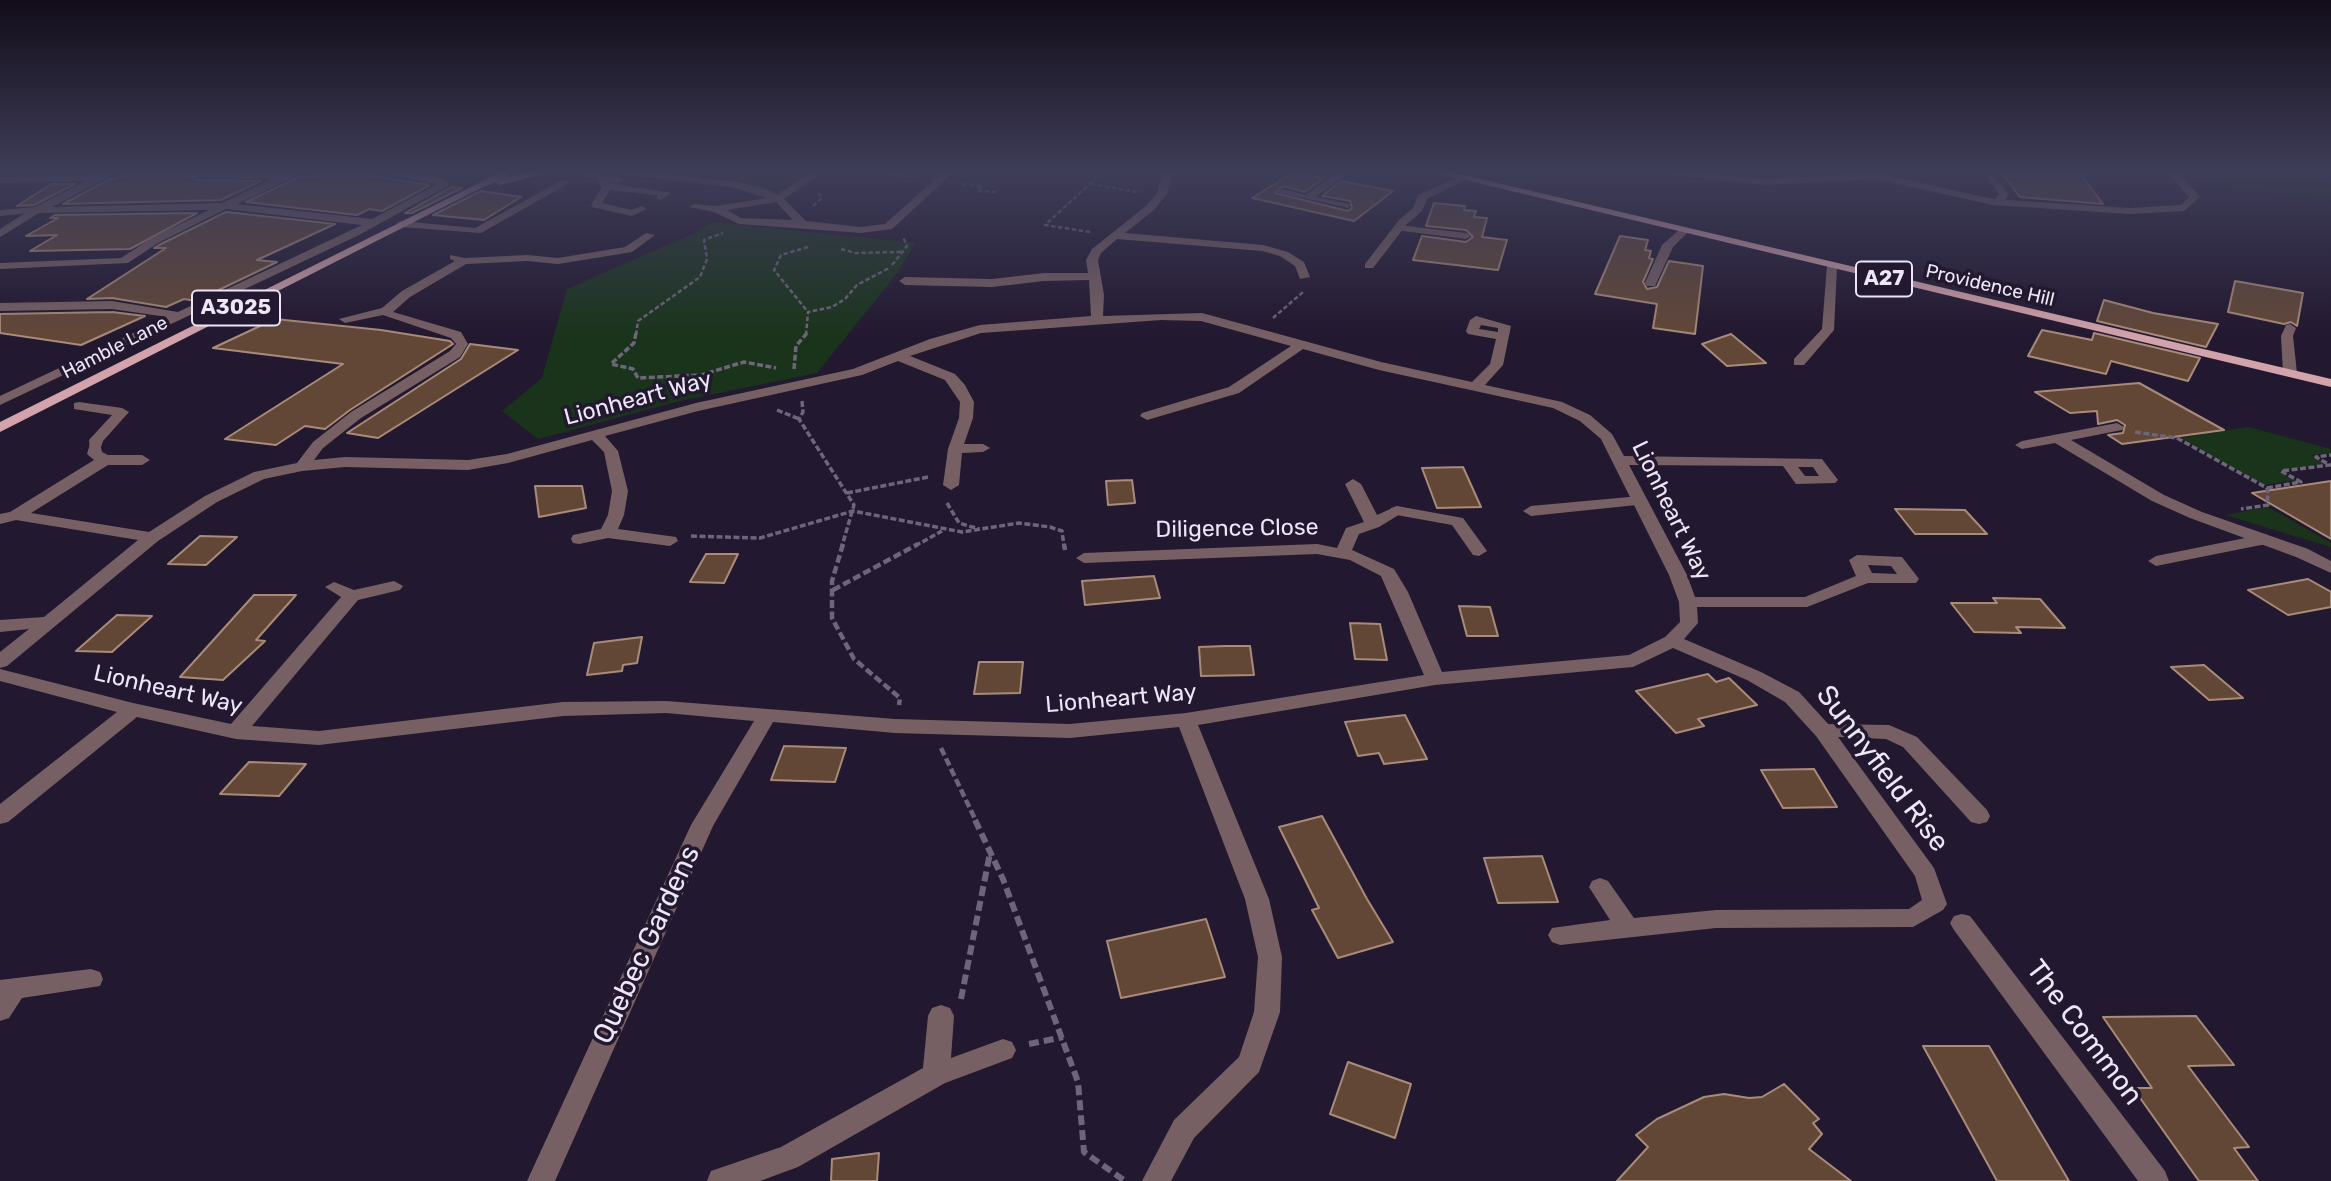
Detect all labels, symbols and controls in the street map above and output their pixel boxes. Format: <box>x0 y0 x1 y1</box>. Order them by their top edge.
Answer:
street label: Providence Hill <box>1923 260 2057 312</box>
road number: A27 <box>1856 262 1912 296</box>
road number: A3025 <box>192 290 280 326</box>
street label: Hamble Lane <box>58 312 172 384</box>
street label: Lionheart Way <box>561 366 715 432</box>
street label: Lionheart Way <box>1625 437 1717 585</box>
street label: Diligence Close <box>1155 514 1319 544</box>
street label: Lionheart Way <box>91 659 245 721</box>
street label: Lionheart Way <box>1044 679 1198 719</box>
street label: Sunnyfield Rise <box>1809 679 1955 859</box>
street label: Quebec Gardens <box>586 841 708 1049</box>
street label: The Common <box>2019 954 2149 1112</box>

